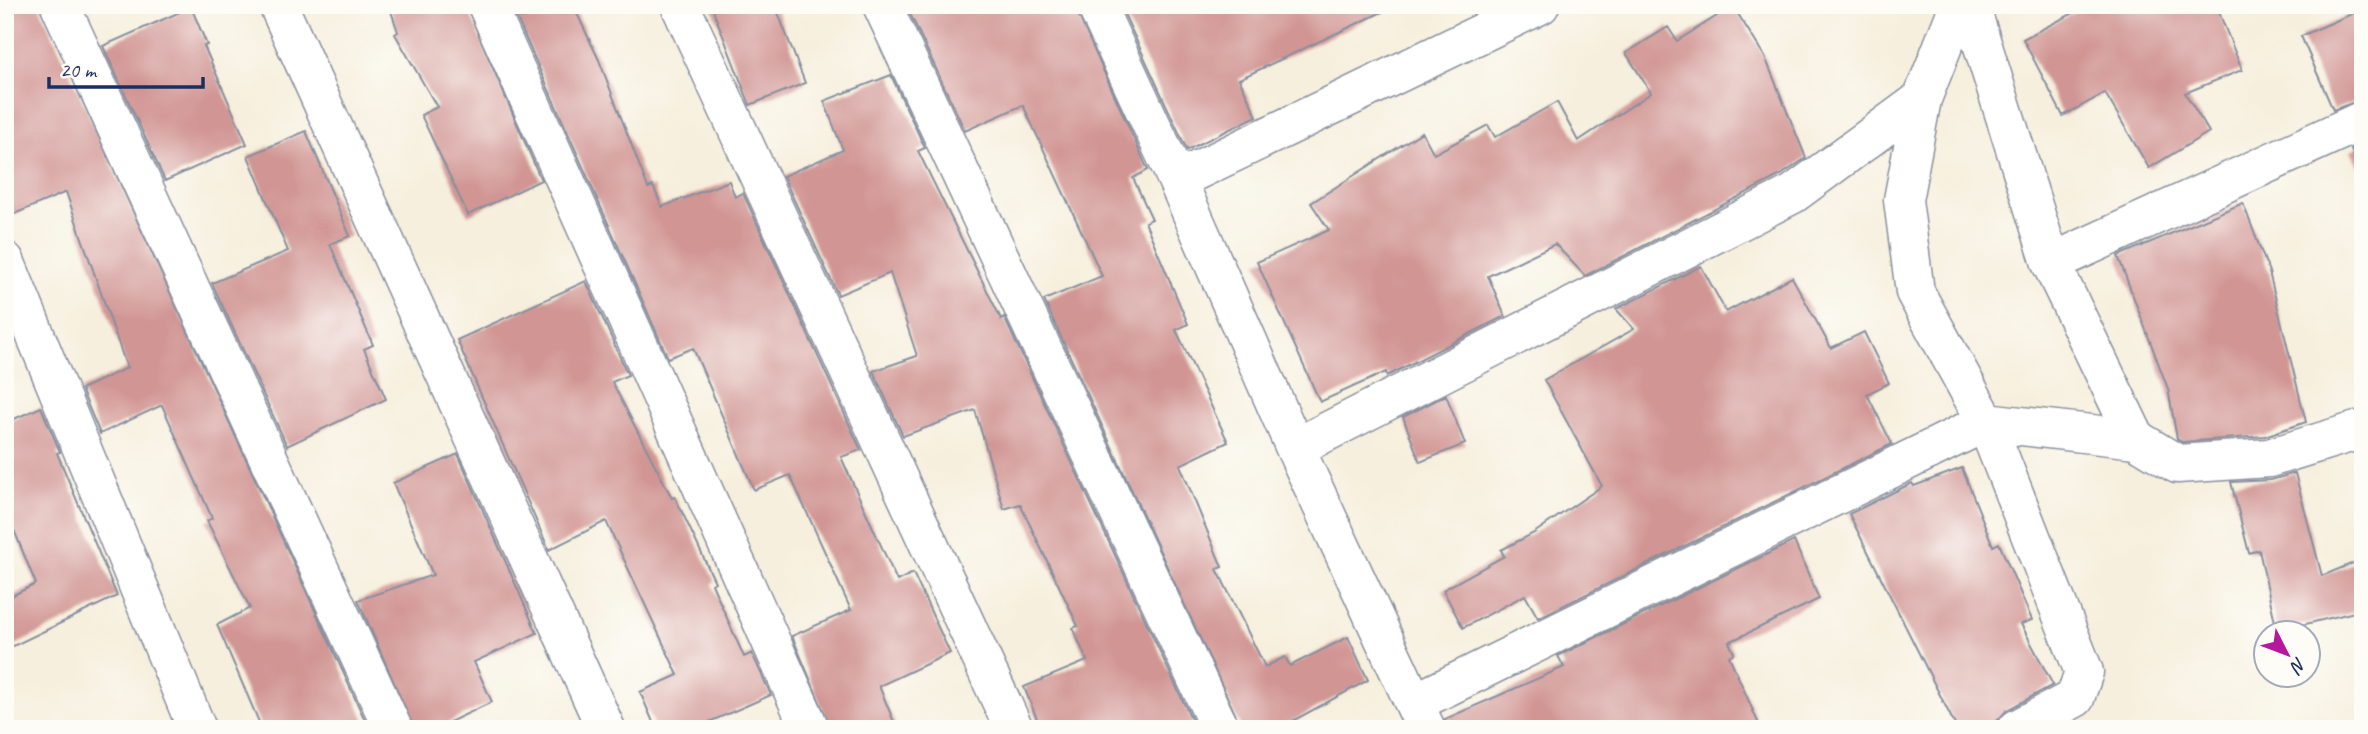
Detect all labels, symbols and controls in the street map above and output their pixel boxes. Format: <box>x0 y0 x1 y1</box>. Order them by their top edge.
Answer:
scale bar <box>49 46 203 90</box>
text: 20 m <box>60 57 98 83</box>
north arrow <box>2252 618 2322 688</box>
text: N <box>2284 652 2312 680</box>

